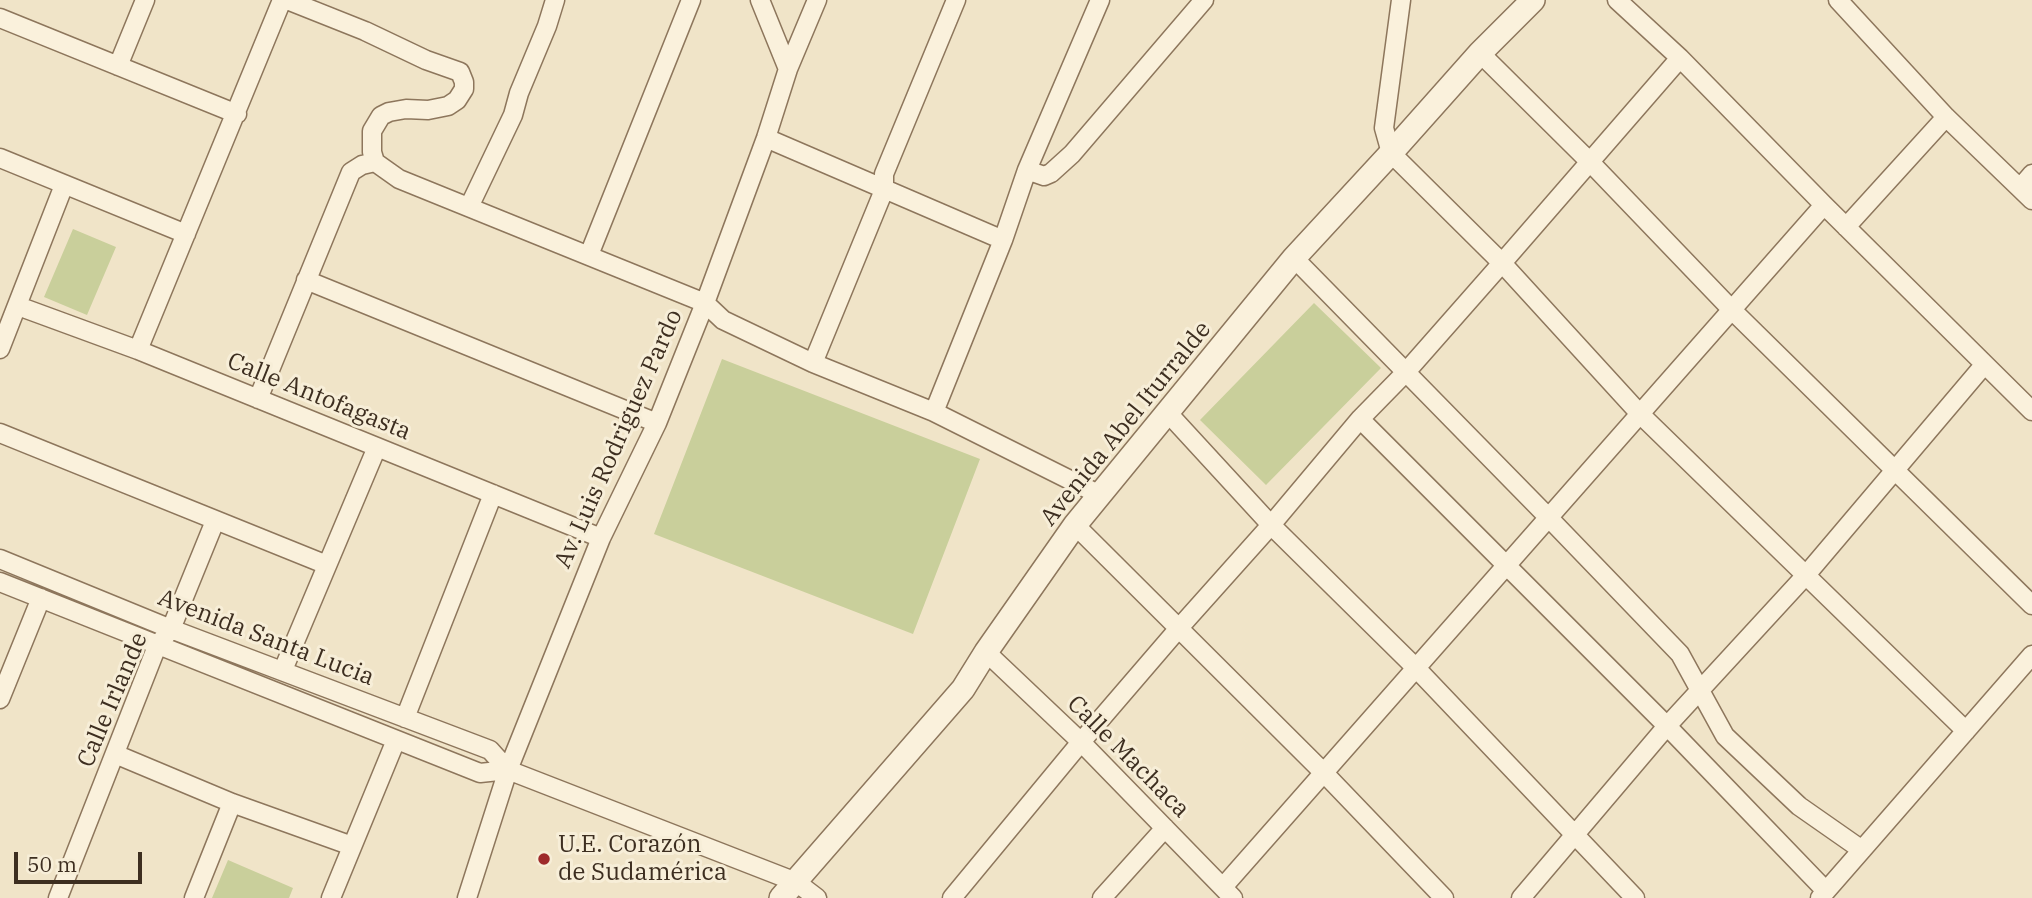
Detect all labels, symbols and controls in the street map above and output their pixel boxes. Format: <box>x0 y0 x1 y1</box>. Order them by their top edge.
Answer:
street label: Av. Luis Rodriguez Pardo <box>549 305 689 573</box>
street label: Avenida Abel Iturralde <box>1035 316 1217 532</box>
street label: Calle Antofagasta <box>223 347 415 447</box>
street label: Avenida Santa Lucia <box>154 584 378 692</box>
street label: Calle Irlande <box>72 628 154 772</box>
street label: Calle Machaca <box>1061 690 1195 824</box>
place label: U.E. Corazón de Sudamérica <box>558 831 727 887</box>
scale bar <box>18 838 145 882</box>
text: 50 m <box>27 850 77 878</box>
marker: U.E. Corazón de Sudamérica <box>536 851 552 867</box>

